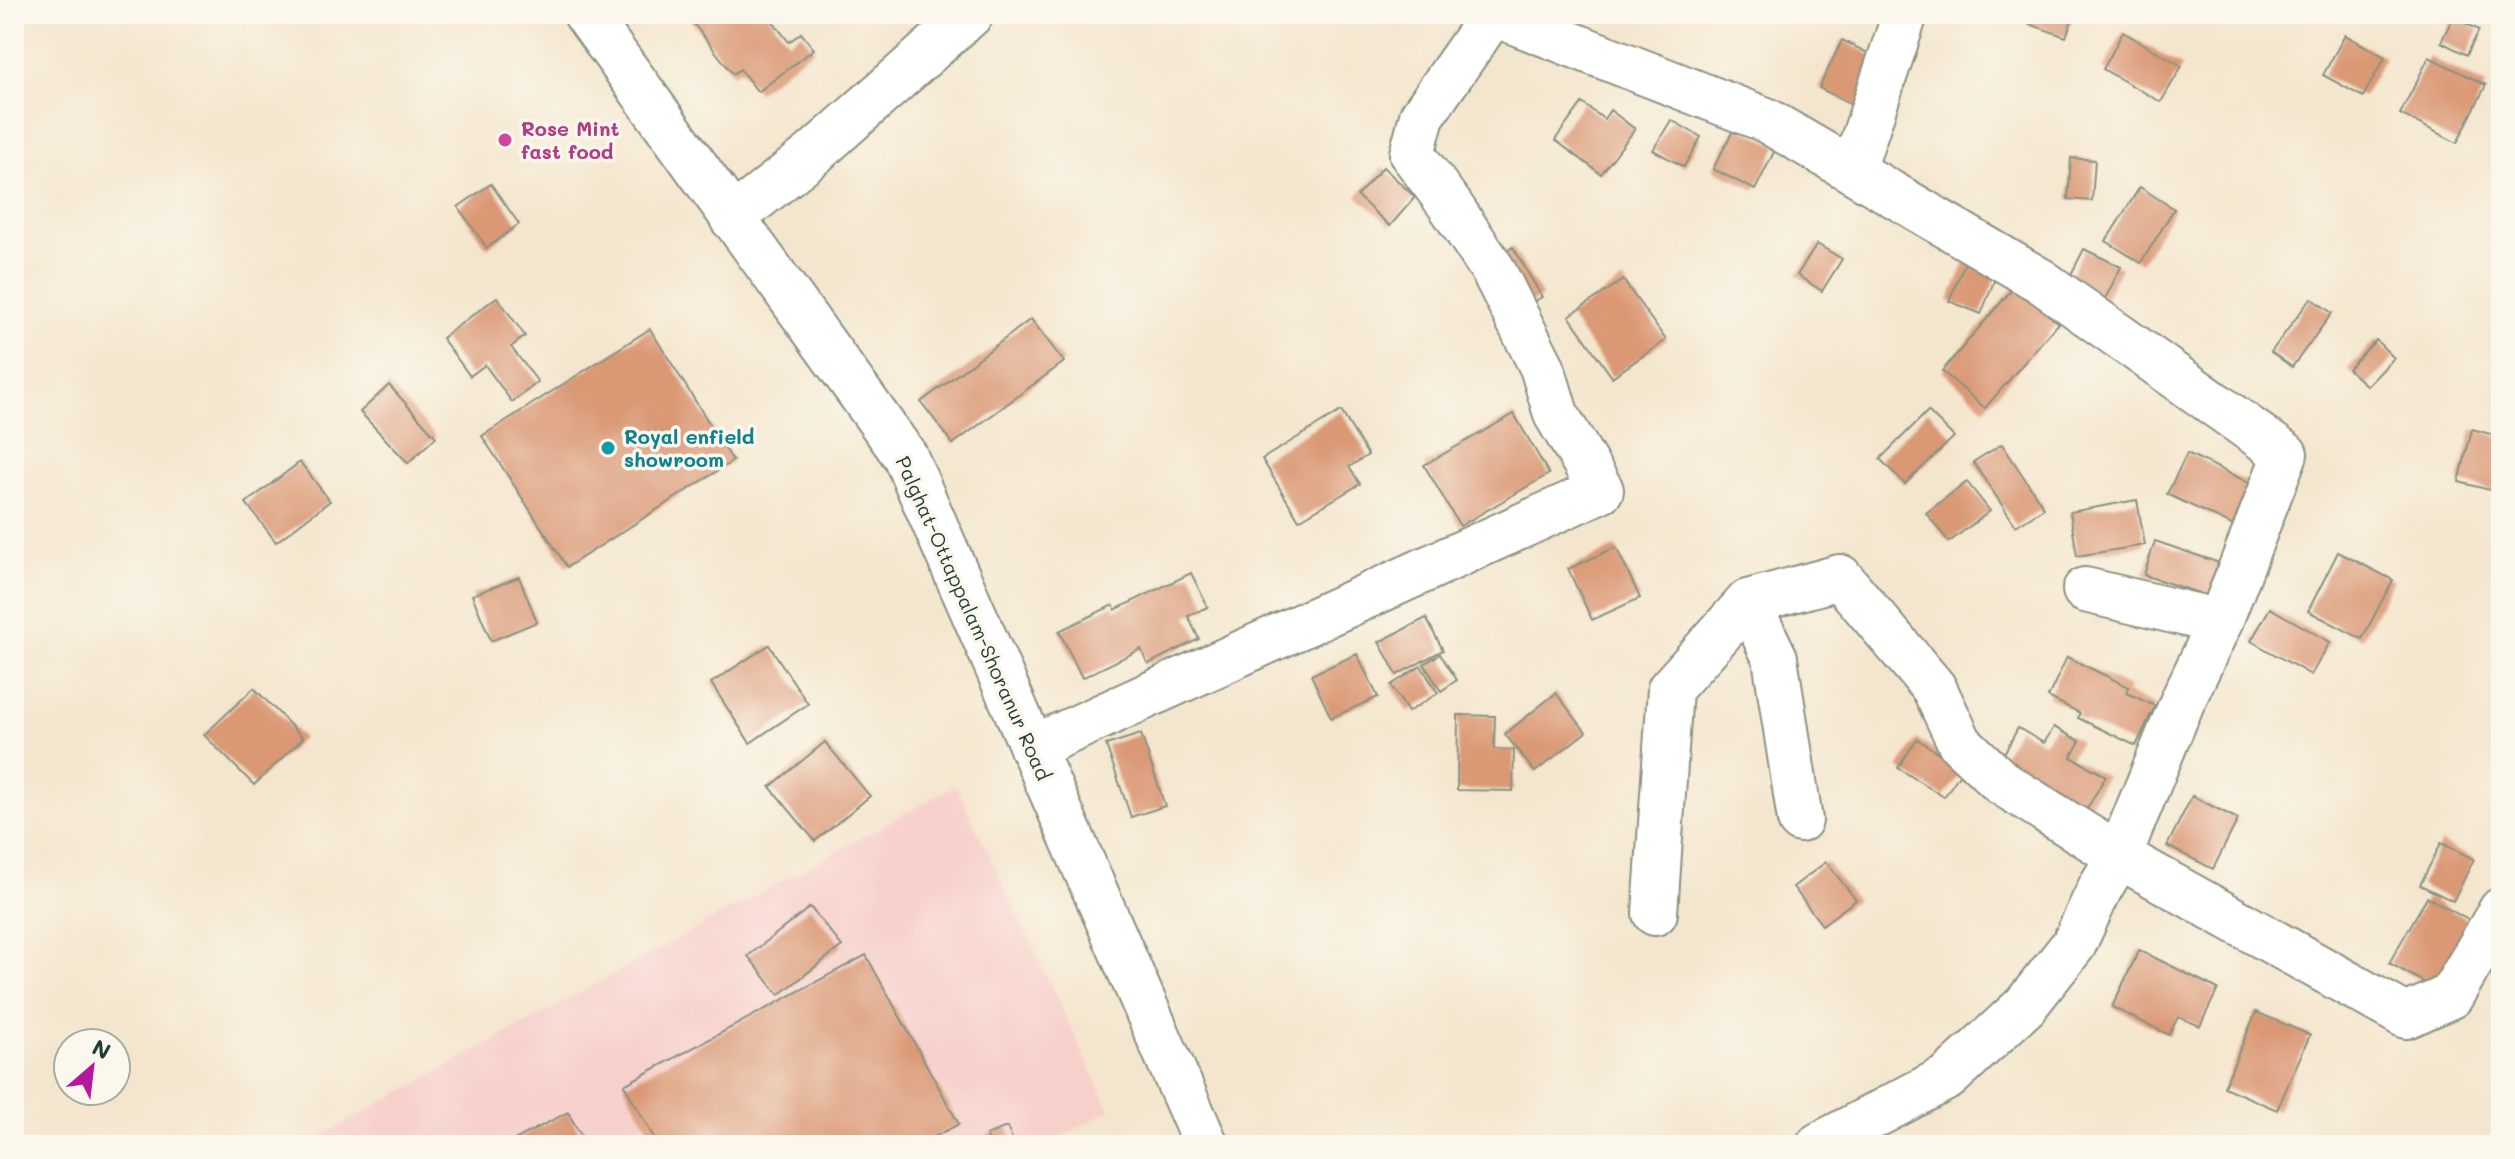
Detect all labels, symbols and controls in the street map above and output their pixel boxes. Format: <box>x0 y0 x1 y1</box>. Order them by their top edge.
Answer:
place label: Rose Mint fast food <box>521 115 620 164</box>
marker: Rose Mint fast food <box>496 131 514 149</box>
place label: Royal enfield showroom <box>624 423 755 472</box>
marker: Royal enfield showroom <box>599 439 617 457</box>
street label: Palghat-Ottappalam-Shoranur Road <box>890 452 1058 784</box>
north arrow <box>52 1027 132 1107</box>
text: N <box>87 1032 116 1066</box>

